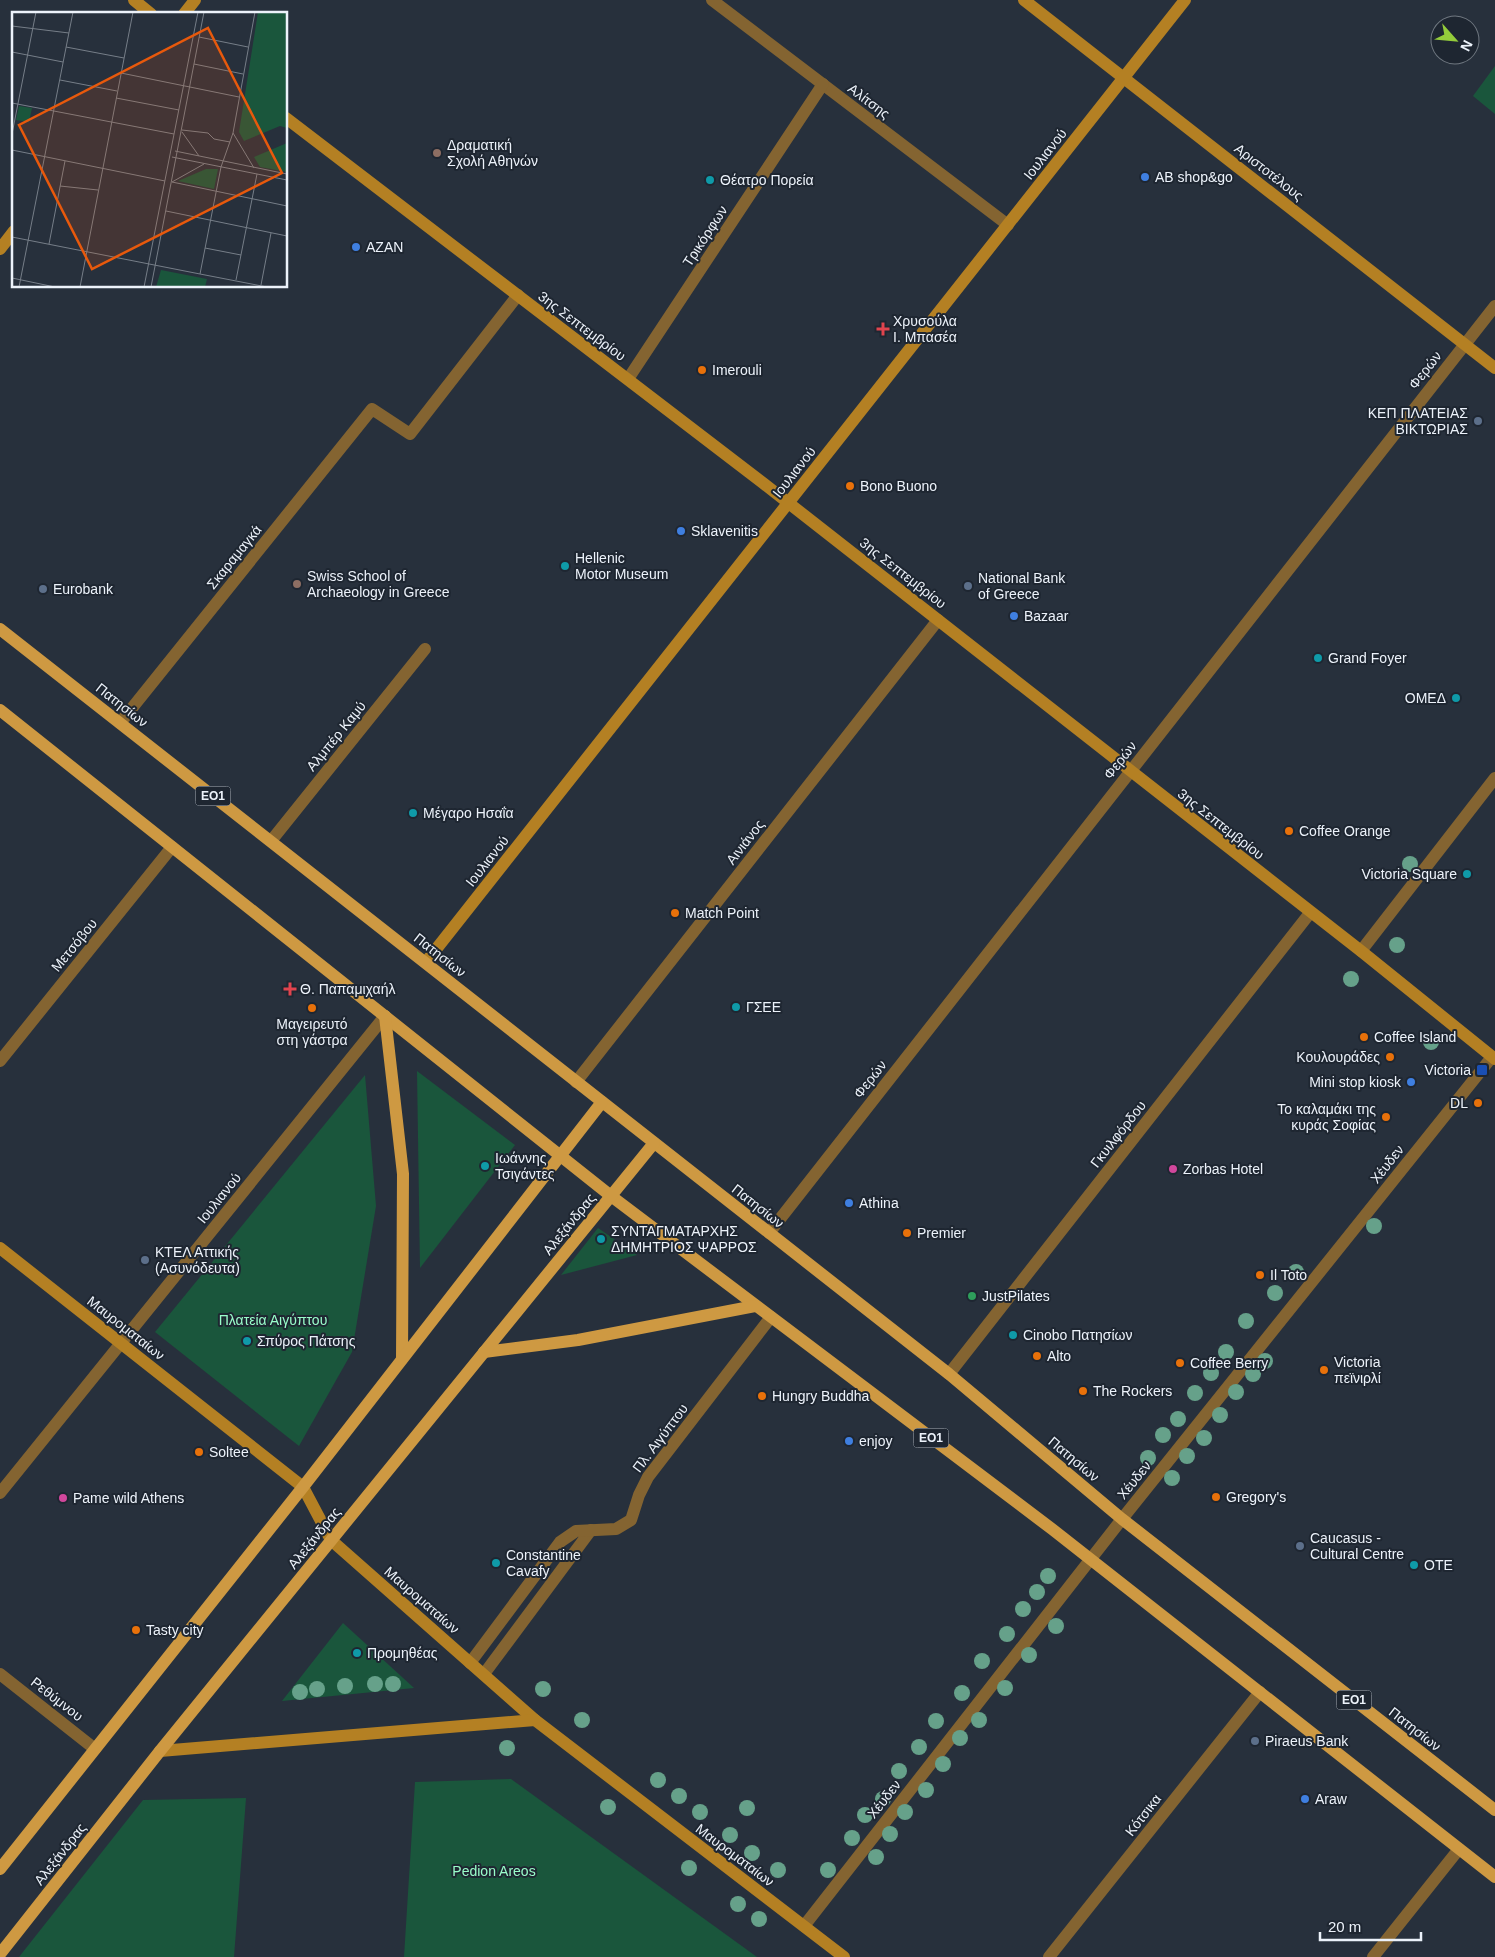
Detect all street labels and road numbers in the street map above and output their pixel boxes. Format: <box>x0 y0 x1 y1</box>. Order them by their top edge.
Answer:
street label: Αλίτσης <box>845 80 893 122</box>
street label: Ιουλιανού <box>1020 125 1070 183</box>
street label: Αριστοτέλους <box>1231 140 1307 204</box>
street label: Τρικόρφων <box>679 203 731 269</box>
street label: 3ης Σεπτεμβρίου <box>535 288 629 364</box>
street label: Φερών <box>1405 348 1445 392</box>
street label: Ιουλιανού <box>769 443 819 501</box>
street label: Σκαραμαγκά <box>203 522 265 592</box>
street label: 3ης Σεπτεμβρίου <box>857 534 949 612</box>
street label: Πατησίων <box>93 680 151 730</box>
street label: Αλμπέρ Καμύ <box>303 698 369 774</box>
street label: Φερών <box>1100 738 1140 782</box>
street label: 3ης Σεπτεμβρίου <box>1175 785 1267 863</box>
road number: ΕΟ1 <box>196 786 230 806</box>
street label: Αινιάνος <box>723 816 768 867</box>
street label: Ιουλιανού <box>462 832 512 890</box>
street label: Μετσόβου <box>48 915 100 975</box>
street label: Πατησίων <box>411 930 469 980</box>
street label: Φερών <box>850 1057 890 1101</box>
street label: Γκυιλφόρδου <box>1087 1097 1149 1171</box>
street label: Χέυδεν <box>1367 1142 1407 1186</box>
street label: Ιουλιανού <box>194 1170 244 1226</box>
street label: Πατησίων <box>729 1181 787 1231</box>
street label: Αλεξάνδρας <box>539 1190 599 1258</box>
street label: Μαυροματαίων <box>84 1293 168 1363</box>
street label: Πλ. Αιγύπτου <box>629 1401 691 1475</box>
road number: ΕΟ1 <box>914 1429 948 1448</box>
street label: Πατησίων <box>1045 1433 1103 1485</box>
street label: Χέυδεν <box>1114 1458 1154 1502</box>
street label: Αλεξάνδρας <box>284 1504 344 1572</box>
street label: Μαυροματαίων <box>381 1563 463 1637</box>
street label: Ρεθύμνου <box>28 1674 86 1724</box>
road number: ΕΟ1 <box>1336 1690 1372 1710</box>
street label: Πατησίων <box>1386 1704 1444 1754</box>
street label: Χέυδεν <box>864 1777 904 1821</box>
street label: Κότσικα <box>1122 1791 1164 1839</box>
street label: Αλεξάνδρας <box>31 1820 89 1888</box>
street label: Μαυροματαίων <box>693 1820 777 1890</box>

